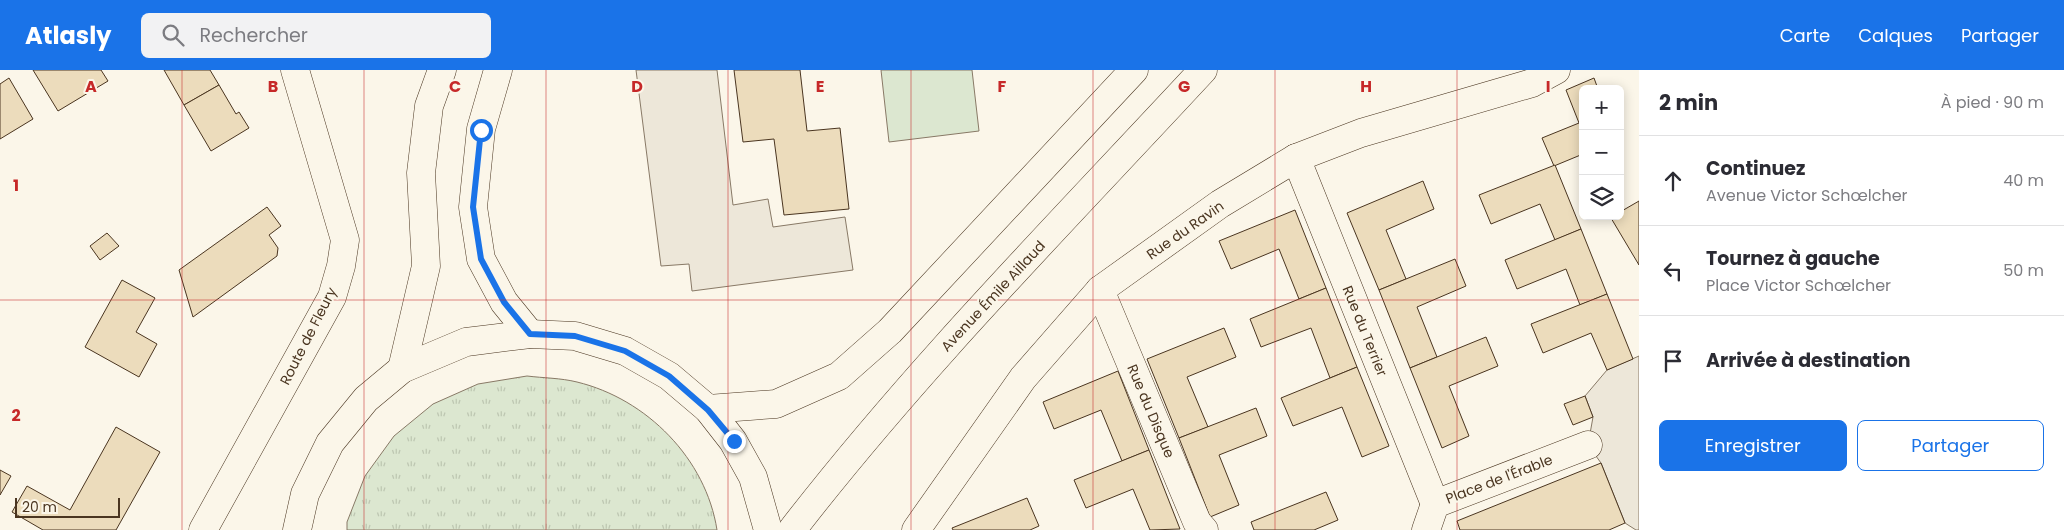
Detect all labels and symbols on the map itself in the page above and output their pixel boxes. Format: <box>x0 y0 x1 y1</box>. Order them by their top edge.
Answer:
text: A <box>85 75 97 98</box>
text: B <box>268 75 278 98</box>
text: C <box>449 75 461 98</box>
text: D <box>631 75 643 98</box>
text: E <box>816 75 824 98</box>
text: F <box>998 75 1007 98</box>
text: G <box>1178 75 1190 98</box>
text: H <box>1360 75 1372 98</box>
text: I <box>1546 75 1550 98</box>
route start <box>470 119 493 142</box>
text: 1 <box>13 174 19 197</box>
street label: Rue du Ravin <box>1142 196 1228 264</box>
street label: Avenue Émile Aillaud <box>936 236 1050 356</box>
street label: Rue du Terrier <box>1338 283 1392 379</box>
street label: Route de Fleury <box>275 284 341 388</box>
street label: Rue du Disque <box>1122 361 1180 461</box>
text: 2 <box>11 404 21 427</box>
route end <box>723 430 746 453</box>
street label: Place de l'Érable <box>1443 449 1556 509</box>
scale bar <box>15 495 120 518</box>

